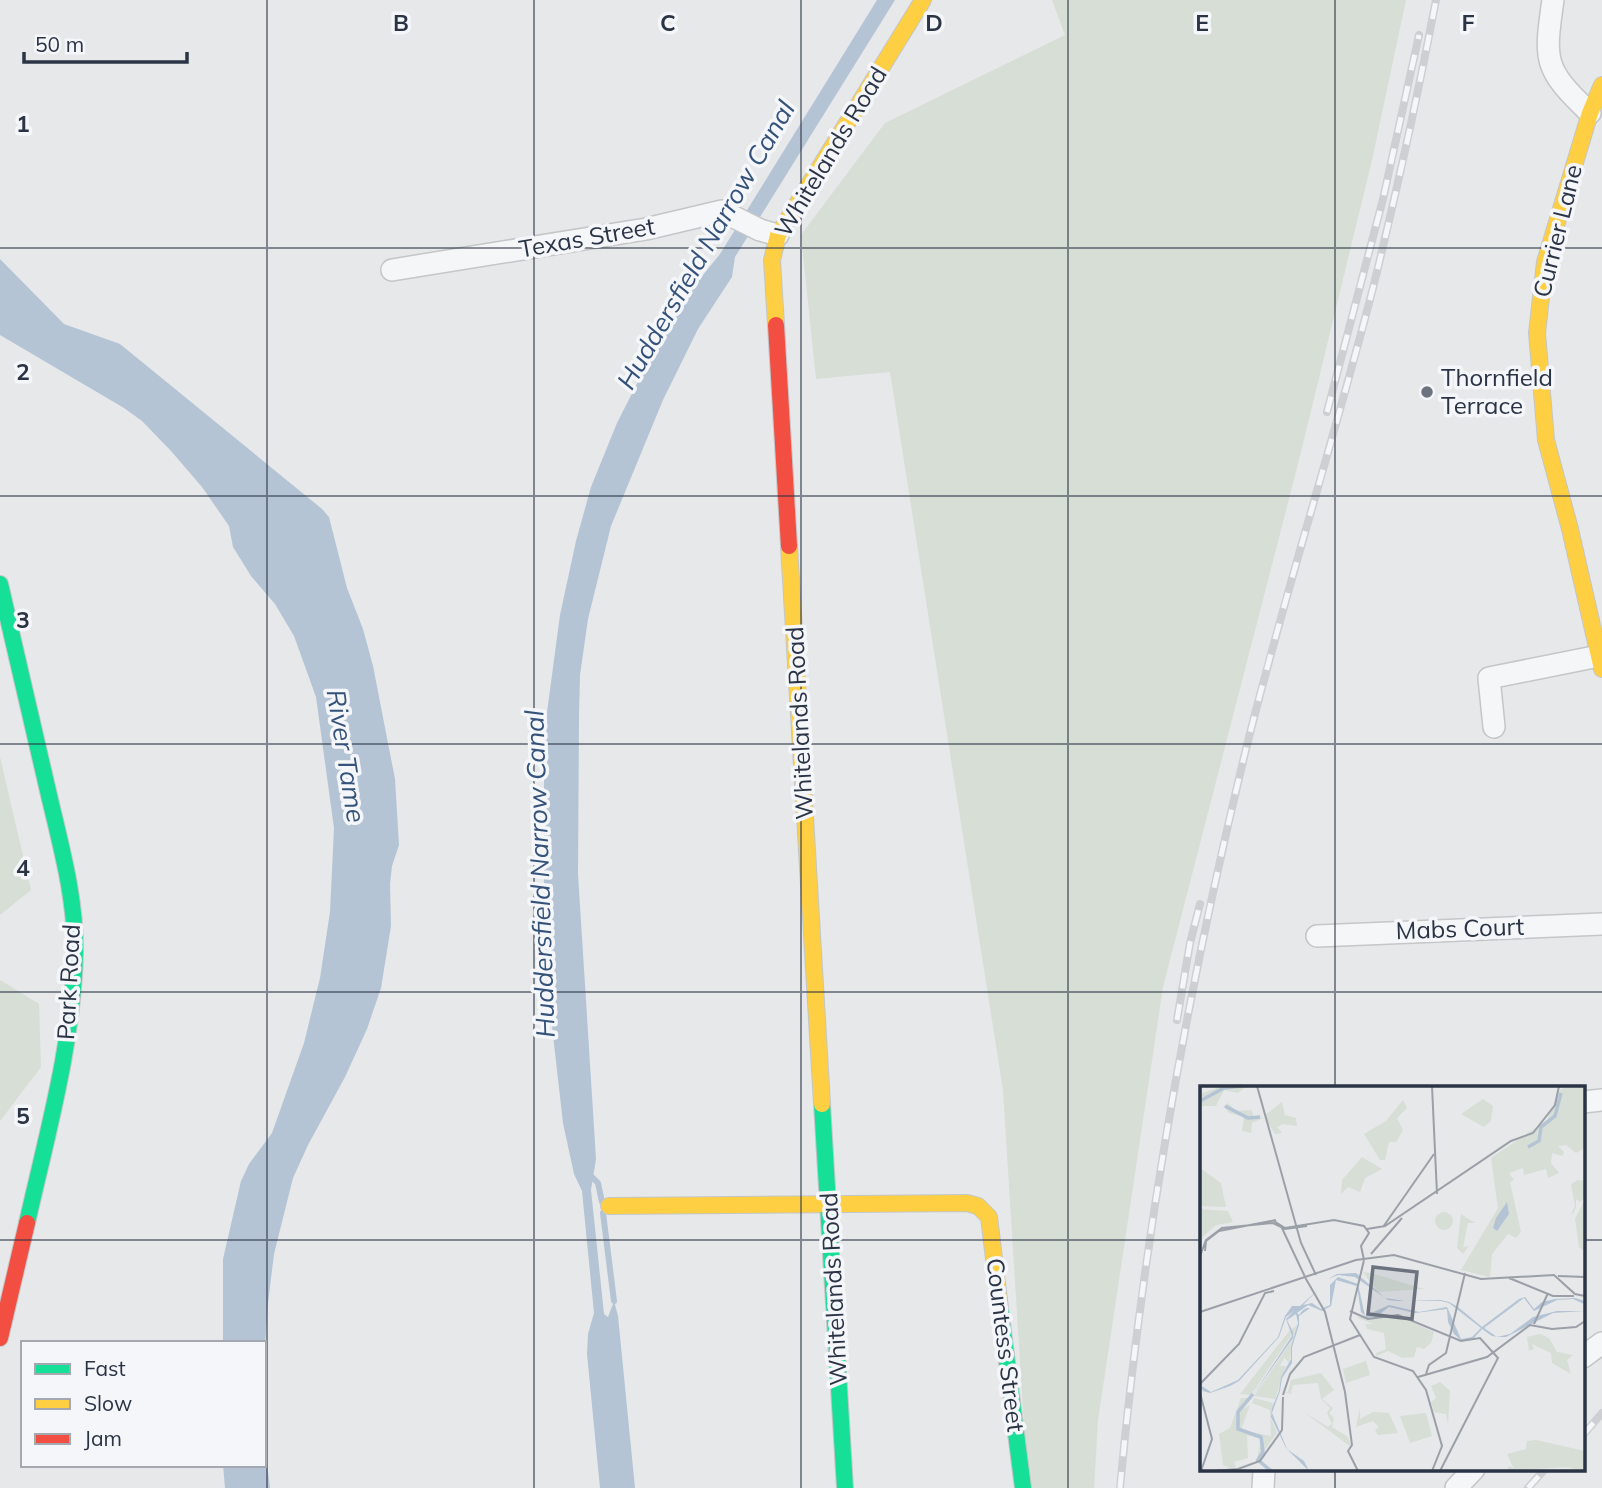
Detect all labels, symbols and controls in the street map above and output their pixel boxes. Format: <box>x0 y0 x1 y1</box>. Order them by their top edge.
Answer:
text: B <box>393 8 409 37</box>
text: C <box>660 8 676 37</box>
text: D <box>925 8 943 37</box>
text: E <box>1195 8 1209 37</box>
text: F <box>1461 8 1475 37</box>
scale bar <box>24 21 187 65</box>
text: 50 m <box>35 31 84 57</box>
street label: Whitelands Road <box>767 61 893 242</box>
water label: Huddersfield Narrow Canal <box>609 94 802 395</box>
text: 1 <box>16 109 30 138</box>
street label: Currier Lane <box>1526 161 1588 300</box>
street label: Texas Street <box>517 210 657 264</box>
text: 2 <box>16 357 30 386</box>
place label: Thornfield Terrace <box>1441 362 1553 420</box>
marker: Thornfield Terrace <box>1419 384 1435 400</box>
text: 3 <box>16 605 30 634</box>
street label: Whitelands Road <box>779 626 819 820</box>
water label: River Tame <box>320 687 373 825</box>
water label: Huddersfield Narrow Canal <box>517 709 562 1038</box>
text: 4 <box>16 853 30 882</box>
street label: Mabs Court <box>1395 911 1525 945</box>
street label: Park Road <box>50 923 86 1040</box>
inset map <box>1200 1086 1584 1470</box>
text: 5 <box>16 1101 30 1130</box>
street label: Whitelands Road <box>813 1192 853 1386</box>
street label: Countess Street <box>980 1256 1032 1434</box>
legend <box>21 1341 266 1467</box>
text: Fast <box>84 1355 126 1381</box>
text: Slow <box>84 1390 132 1416</box>
text: Jam <box>84 1425 122 1451</box>

